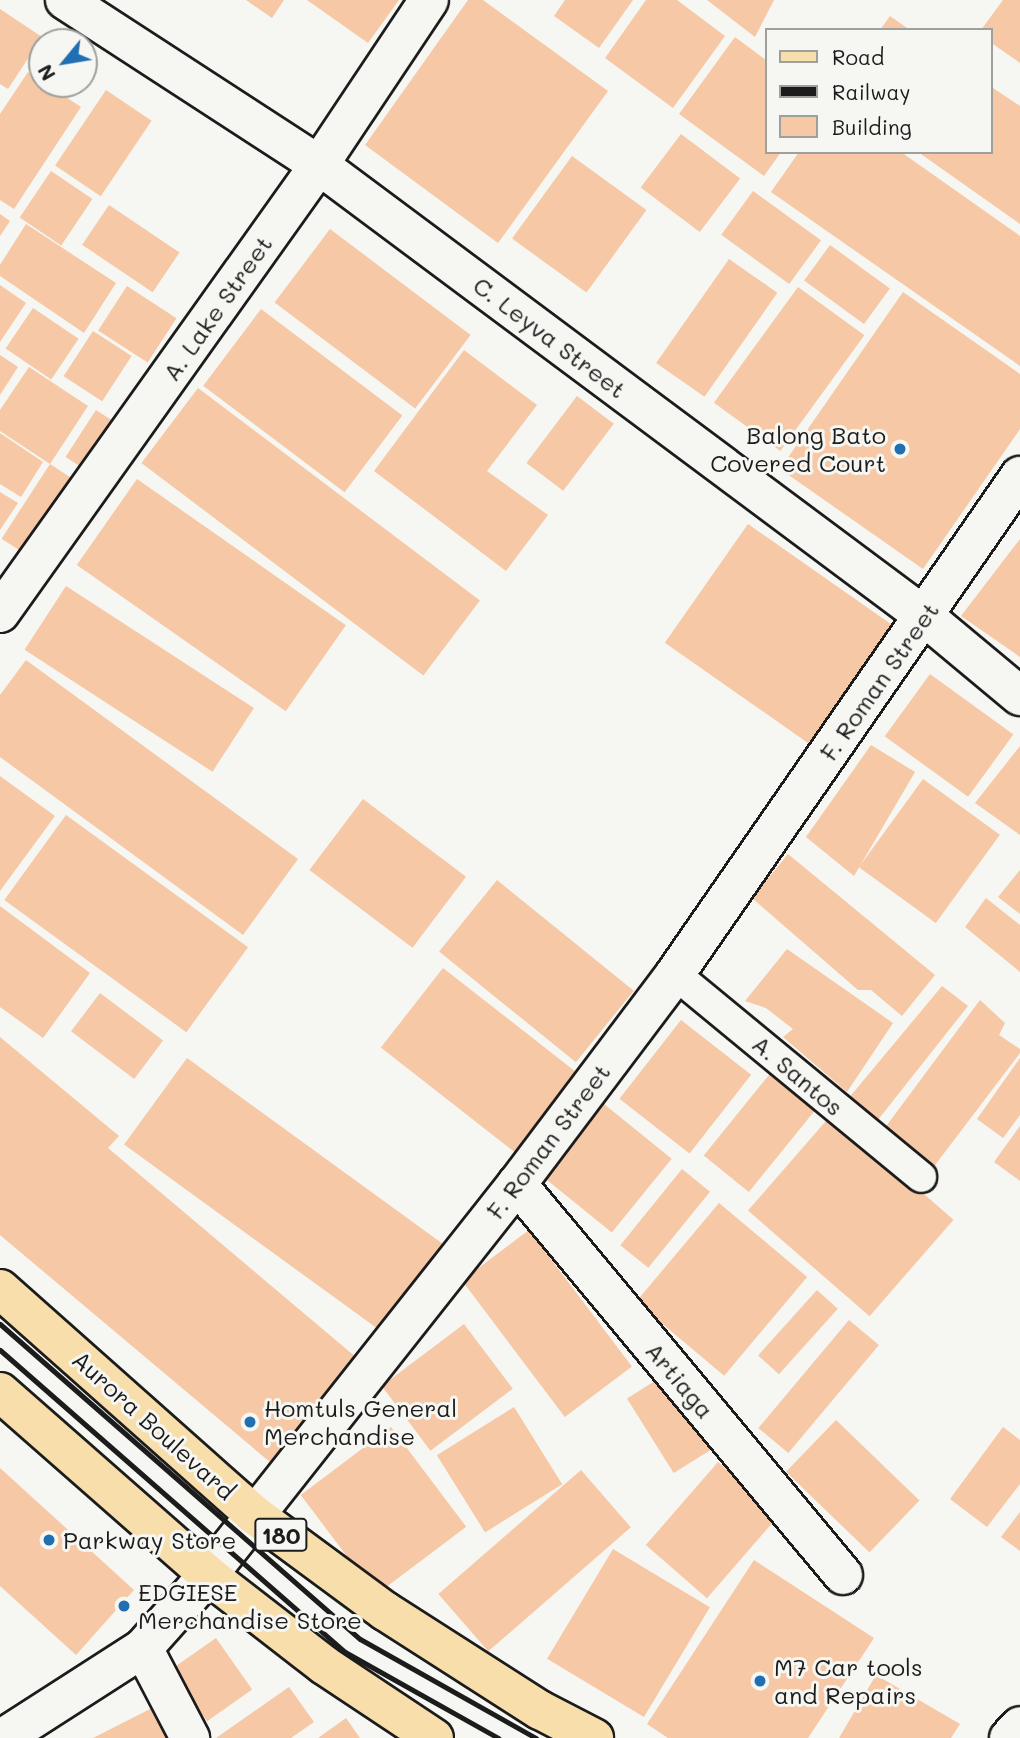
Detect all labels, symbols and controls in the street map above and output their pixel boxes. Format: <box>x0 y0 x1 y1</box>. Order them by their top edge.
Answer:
north arrow <box>28 28 98 98</box>
legend <box>764 28 992 154</box>
text: Road <box>832 43 884 70</box>
text: N <box>32 60 61 85</box>
text: Railway <box>832 78 911 105</box>
text: Building <box>832 113 912 140</box>
street label: A. Lake Street <box>156 230 278 386</box>
street label: C. Leyva Street <box>468 270 632 404</box>
place label: Balong Bato Covered Court <box>710 421 886 477</box>
marker: Balong Bato Covered Court <box>892 441 908 457</box>
street label: F. Roman Street <box>814 596 944 766</box>
street label: A. Santos <box>747 1029 849 1121</box>
street label: F. Roman Street <box>480 1058 616 1224</box>
street label: Artiaga <box>640 1336 720 1424</box>
street label: Aurora Boulevard <box>67 1344 241 1506</box>
place label: Homtuls General Merchandise <box>264 1394 457 1450</box>
marker: Homtuls General Merchandise <box>242 1414 258 1430</box>
road number: 180 <box>253 1516 309 1554</box>
place label: Parkway Store <box>63 1526 236 1554</box>
marker: Parkway Store <box>41 1532 57 1548</box>
place label: EDGIESE Merchandise Store <box>138 1578 362 1634</box>
marker: EDGIESE Merchandise Store <box>116 1598 132 1614</box>
place label: M7 Car tools and Repairs <box>774 1653 923 1709</box>
marker: M7 Car tools and Repairs <box>752 1673 768 1689</box>

